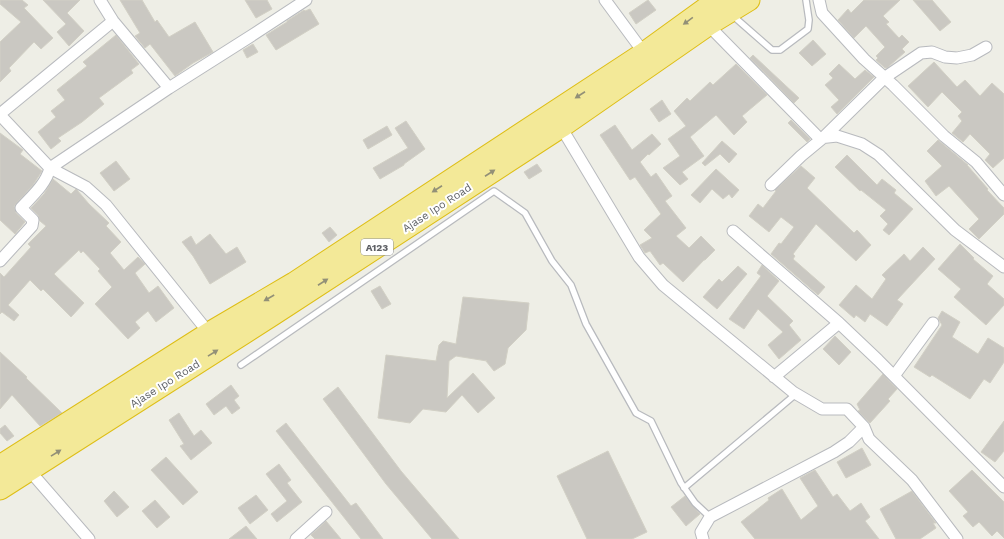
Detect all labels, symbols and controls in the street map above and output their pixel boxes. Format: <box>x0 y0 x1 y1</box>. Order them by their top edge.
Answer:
one-way arrow <box>682 17 693 25</box>
one-way arrow <box>575 91 586 99</box>
one-way arrow <box>485 169 495 177</box>
street label: Ajase Ipo Road <box>400 181 474 235</box>
one-way arrow <box>432 185 442 193</box>
road number: A123 <box>361 239 393 255</box>
one-way arrow <box>317 279 329 286</box>
one-way arrow <box>263 294 275 301</box>
one-way arrow <box>208 349 219 357</box>
street label: Ajase Ipo Road <box>128 357 202 411</box>
one-way arrow <box>51 449 62 456</box>

